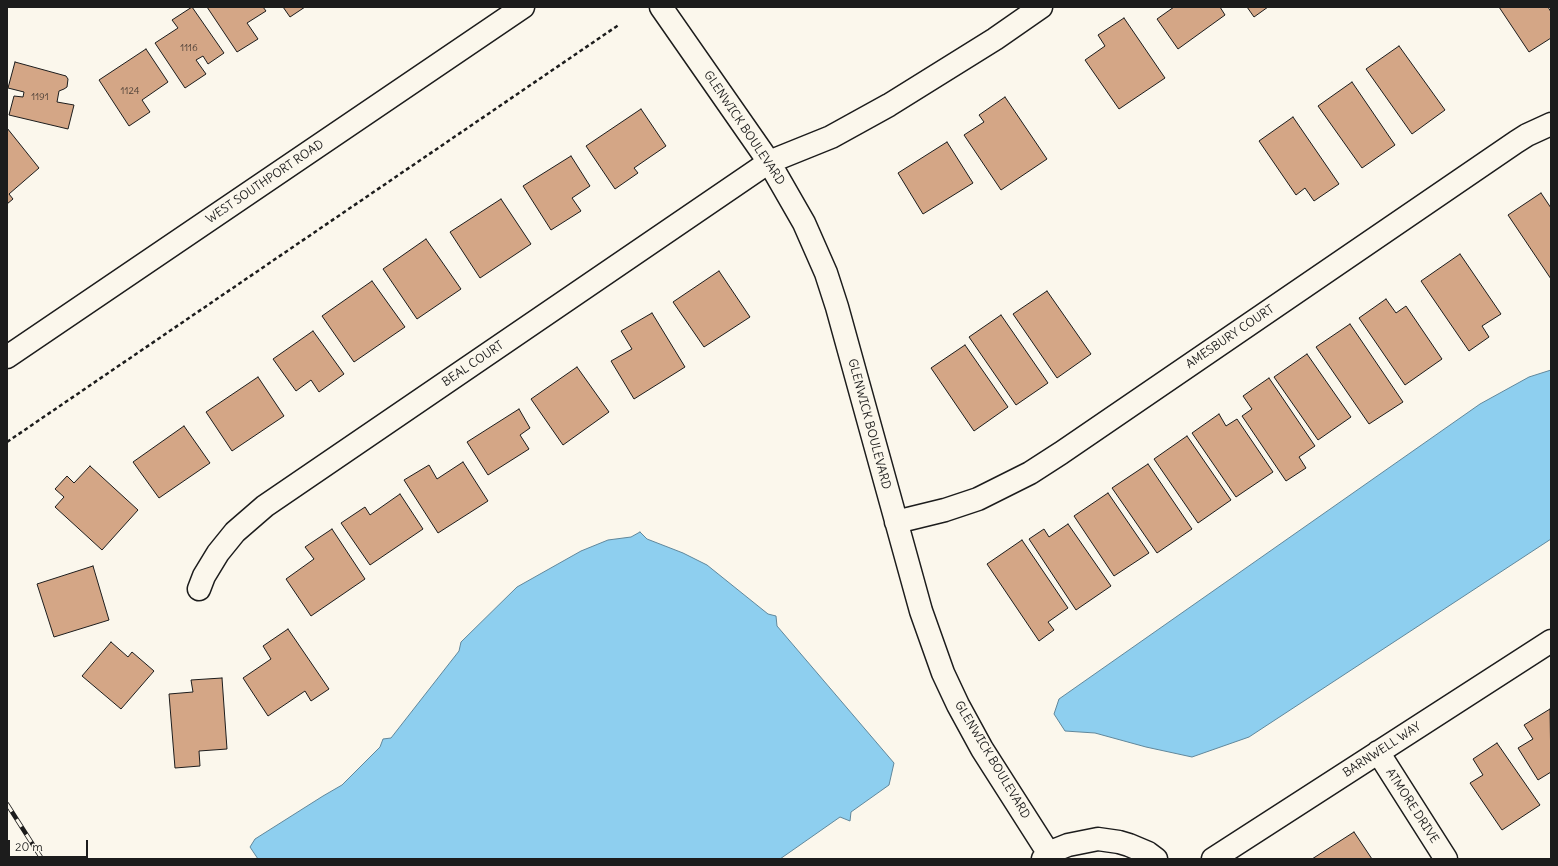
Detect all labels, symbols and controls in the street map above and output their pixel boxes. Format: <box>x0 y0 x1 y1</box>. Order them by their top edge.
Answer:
house number: 1116 <box>180 42 198 54</box>
street label: GLENWICK BOULEVARD <box>700 68 788 188</box>
house number: 1124 <box>120 85 140 97</box>
house number: 1191 <box>31 91 49 103</box>
street label: WEST SOUTHPORT ROAD <box>203 137 327 227</box>
street label: AMESBURY COURT <box>1183 302 1277 372</box>
street label: BEAL COURT <box>440 338 506 390</box>
street label: GLENWICK BOULEVARD <box>845 357 893 491</box>
street label: GLENWICK BOULEVARD <box>951 699 1033 821</box>
street label: BARNWELL WAY <box>1340 719 1424 781</box>
street label: ATMORE DRIVE <box>1383 766 1441 846</box>
scale bar <box>10 832 90 858</box>
text: 20 m <box>15 839 43 854</box>

